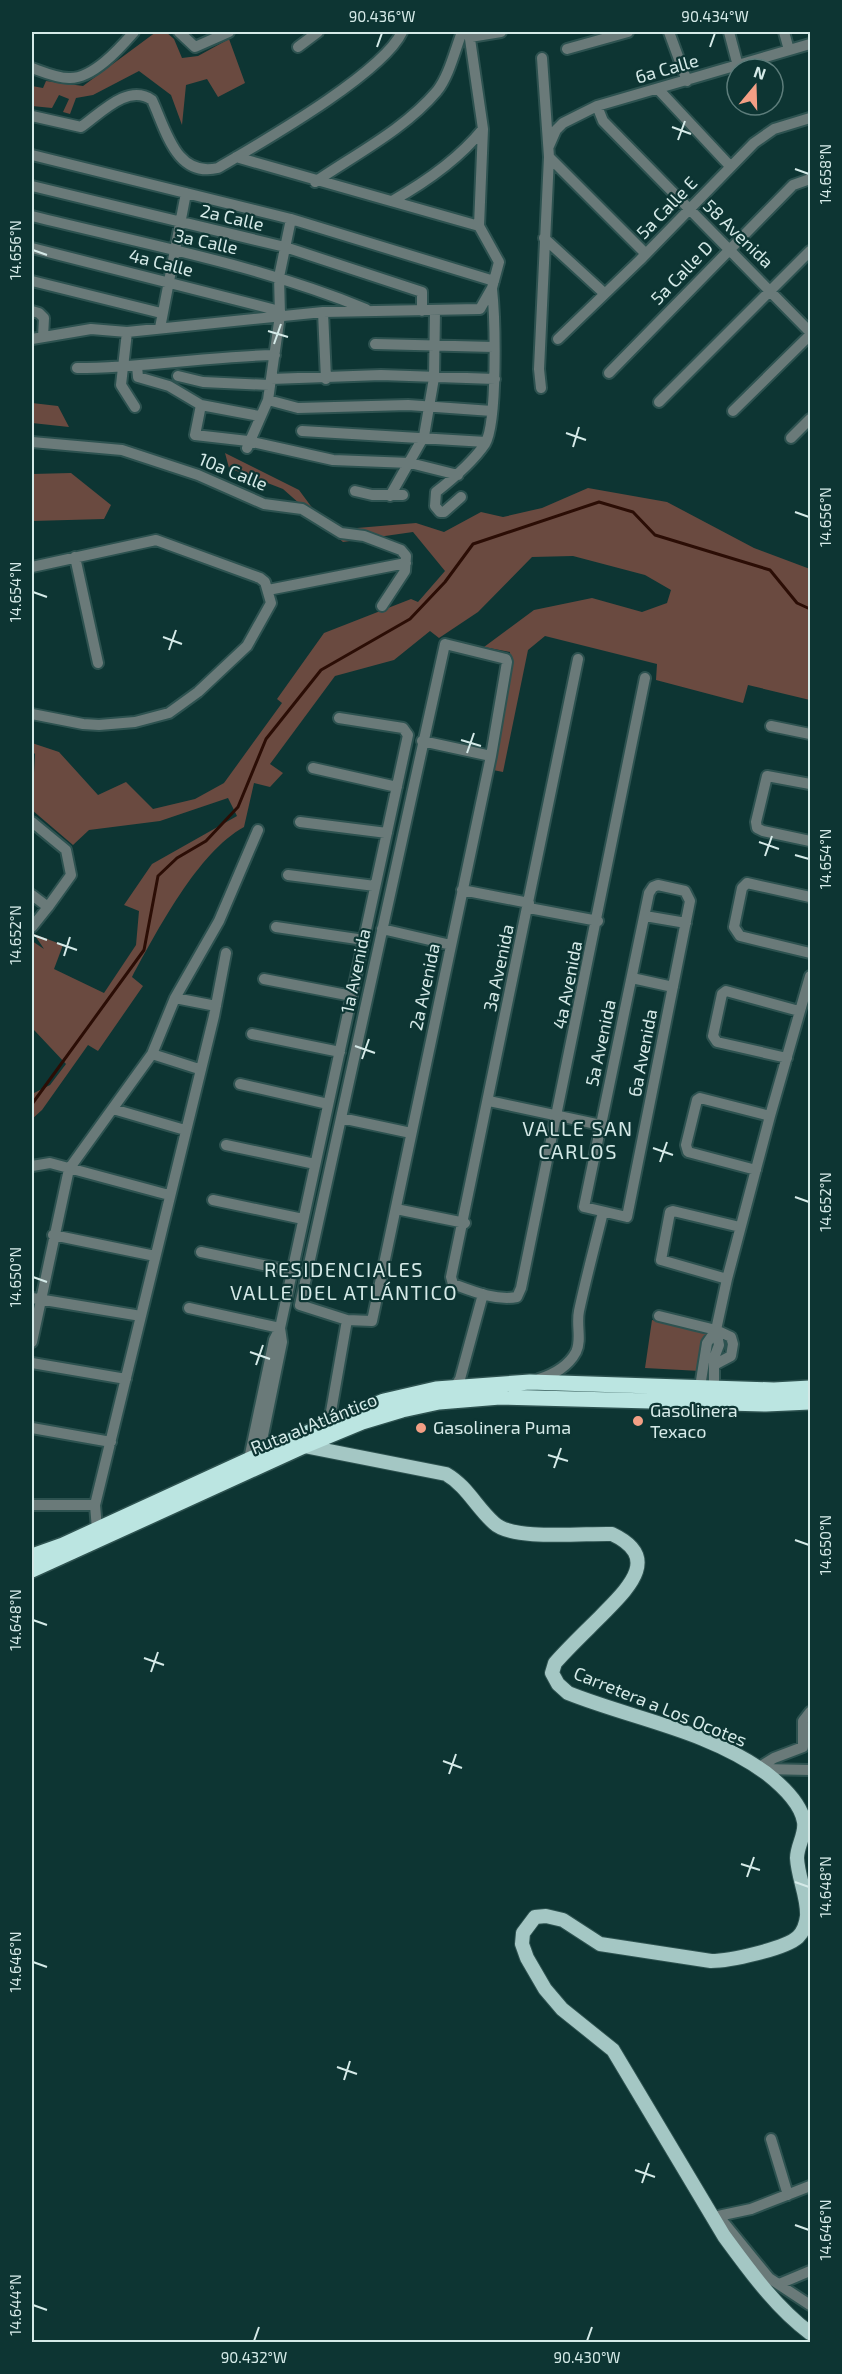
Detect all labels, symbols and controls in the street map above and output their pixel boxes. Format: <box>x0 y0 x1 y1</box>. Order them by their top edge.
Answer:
text: 90.436°W <box>349 7 415 25</box>
text: 90.434°W <box>681 7 749 25</box>
street label: 6a Calle <box>633 49 701 88</box>
north arrow <box>725 57 785 117</box>
text: N <box>751 61 769 83</box>
text: 14.658°N <box>816 144 834 204</box>
street label: 5a Calle E <box>631 172 701 243</box>
street label: 58 Avenida <box>699 194 778 272</box>
street label: 2a Calle <box>198 199 266 235</box>
text: 14.656°N <box>6 220 24 280</box>
street label: 3a Calle <box>172 224 240 258</box>
street label: 5a Calle D <box>646 236 717 309</box>
street label: 4a Calle <box>127 243 196 281</box>
street label: 10a Calle <box>196 447 271 495</box>
text: 14.656°N <box>816 487 834 547</box>
text: 14.654°N <box>6 562 24 622</box>
text: 14.654°N <box>816 829 834 889</box>
text: 14.652°N <box>6 905 24 965</box>
street label: 3a Avenida <box>478 922 518 1013</box>
street label: 1a Avenida <box>335 927 375 1015</box>
street label: 4a Avenida <box>548 939 586 1031</box>
street label: 2a Avenida <box>404 941 444 1032</box>
street label: 5a Avenida <box>580 997 620 1088</box>
street label: 6a Avenida <box>623 1007 661 1098</box>
district label: VALLE SAN CARLOS <box>522 1116 634 1163</box>
text: 14.652°N <box>816 1172 834 1232</box>
text: 14.650°N <box>6 1247 24 1307</box>
district label: RESIDENCIALES VALLE DEL ATLÁNTICO <box>230 1257 458 1304</box>
street label: Ruta al Atlántico <box>247 1388 380 1458</box>
place label: Gasolinera Texaco <box>650 1399 738 1442</box>
marker: Gasolinera Texaco <box>631 1414 645 1428</box>
place label: Gasolinera Puma <box>433 1416 571 1438</box>
marker: Gasolinera Puma <box>414 1421 428 1435</box>
text: 14.650°N <box>816 1515 834 1575</box>
text: 14.648°N <box>6 1589 24 1651</box>
street label: Carretera a Los Ocotes <box>571 1661 750 1751</box>
text: 14.648°N <box>816 1856 834 1918</box>
text: 14.646°N <box>6 1931 24 1993</box>
text: 14.646°N <box>816 2199 834 2261</box>
text: 14.644°N <box>6 2274 24 2336</box>
text: 90.432°W <box>221 2348 287 2366</box>
text: 90.430°W <box>553 2348 621 2366</box>

